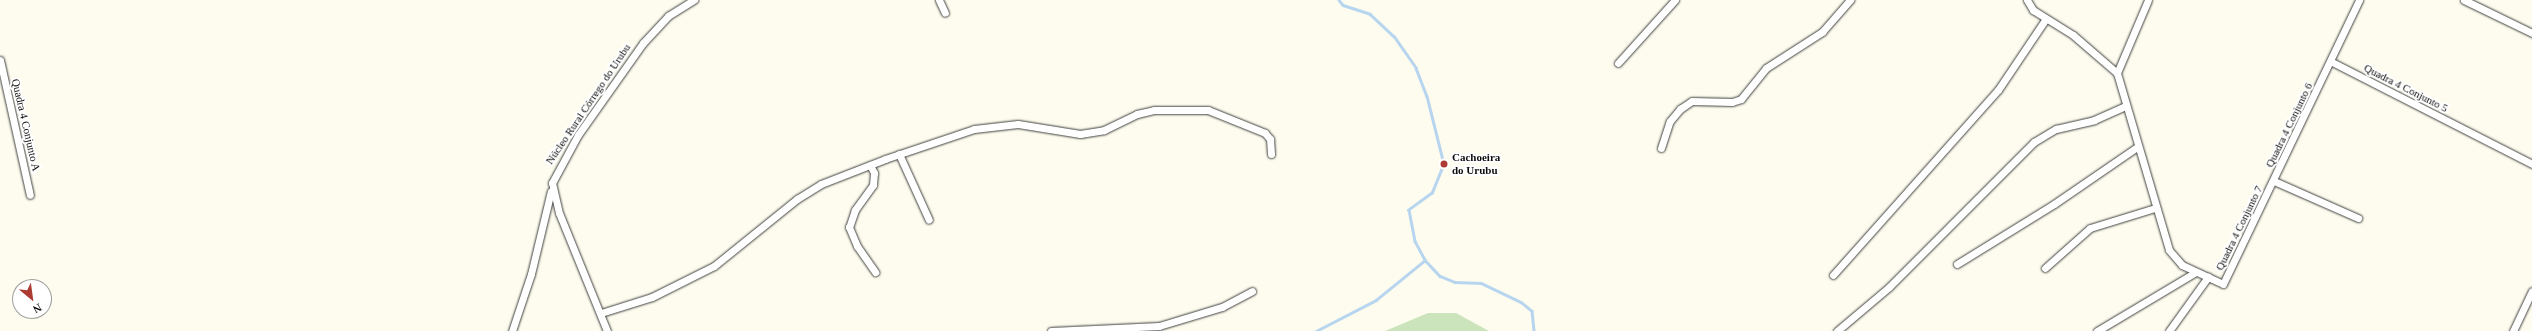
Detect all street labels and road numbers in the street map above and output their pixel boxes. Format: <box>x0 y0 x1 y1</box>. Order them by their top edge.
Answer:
street label: Núcleo Rural Córrego do Urubu <box>543 41 633 167</box>
street label: Quadra 4 Conjunto 5 <box>2362 61 2450 115</box>
street label: Quadra 4 Conjunto A <box>9 77 43 173</box>
street label: Quadra 4 Conjunto 6 <box>2263 81 2315 169</box>
street label: Quadra 4 Conjunto 7 <box>2213 184 2265 272</box>

